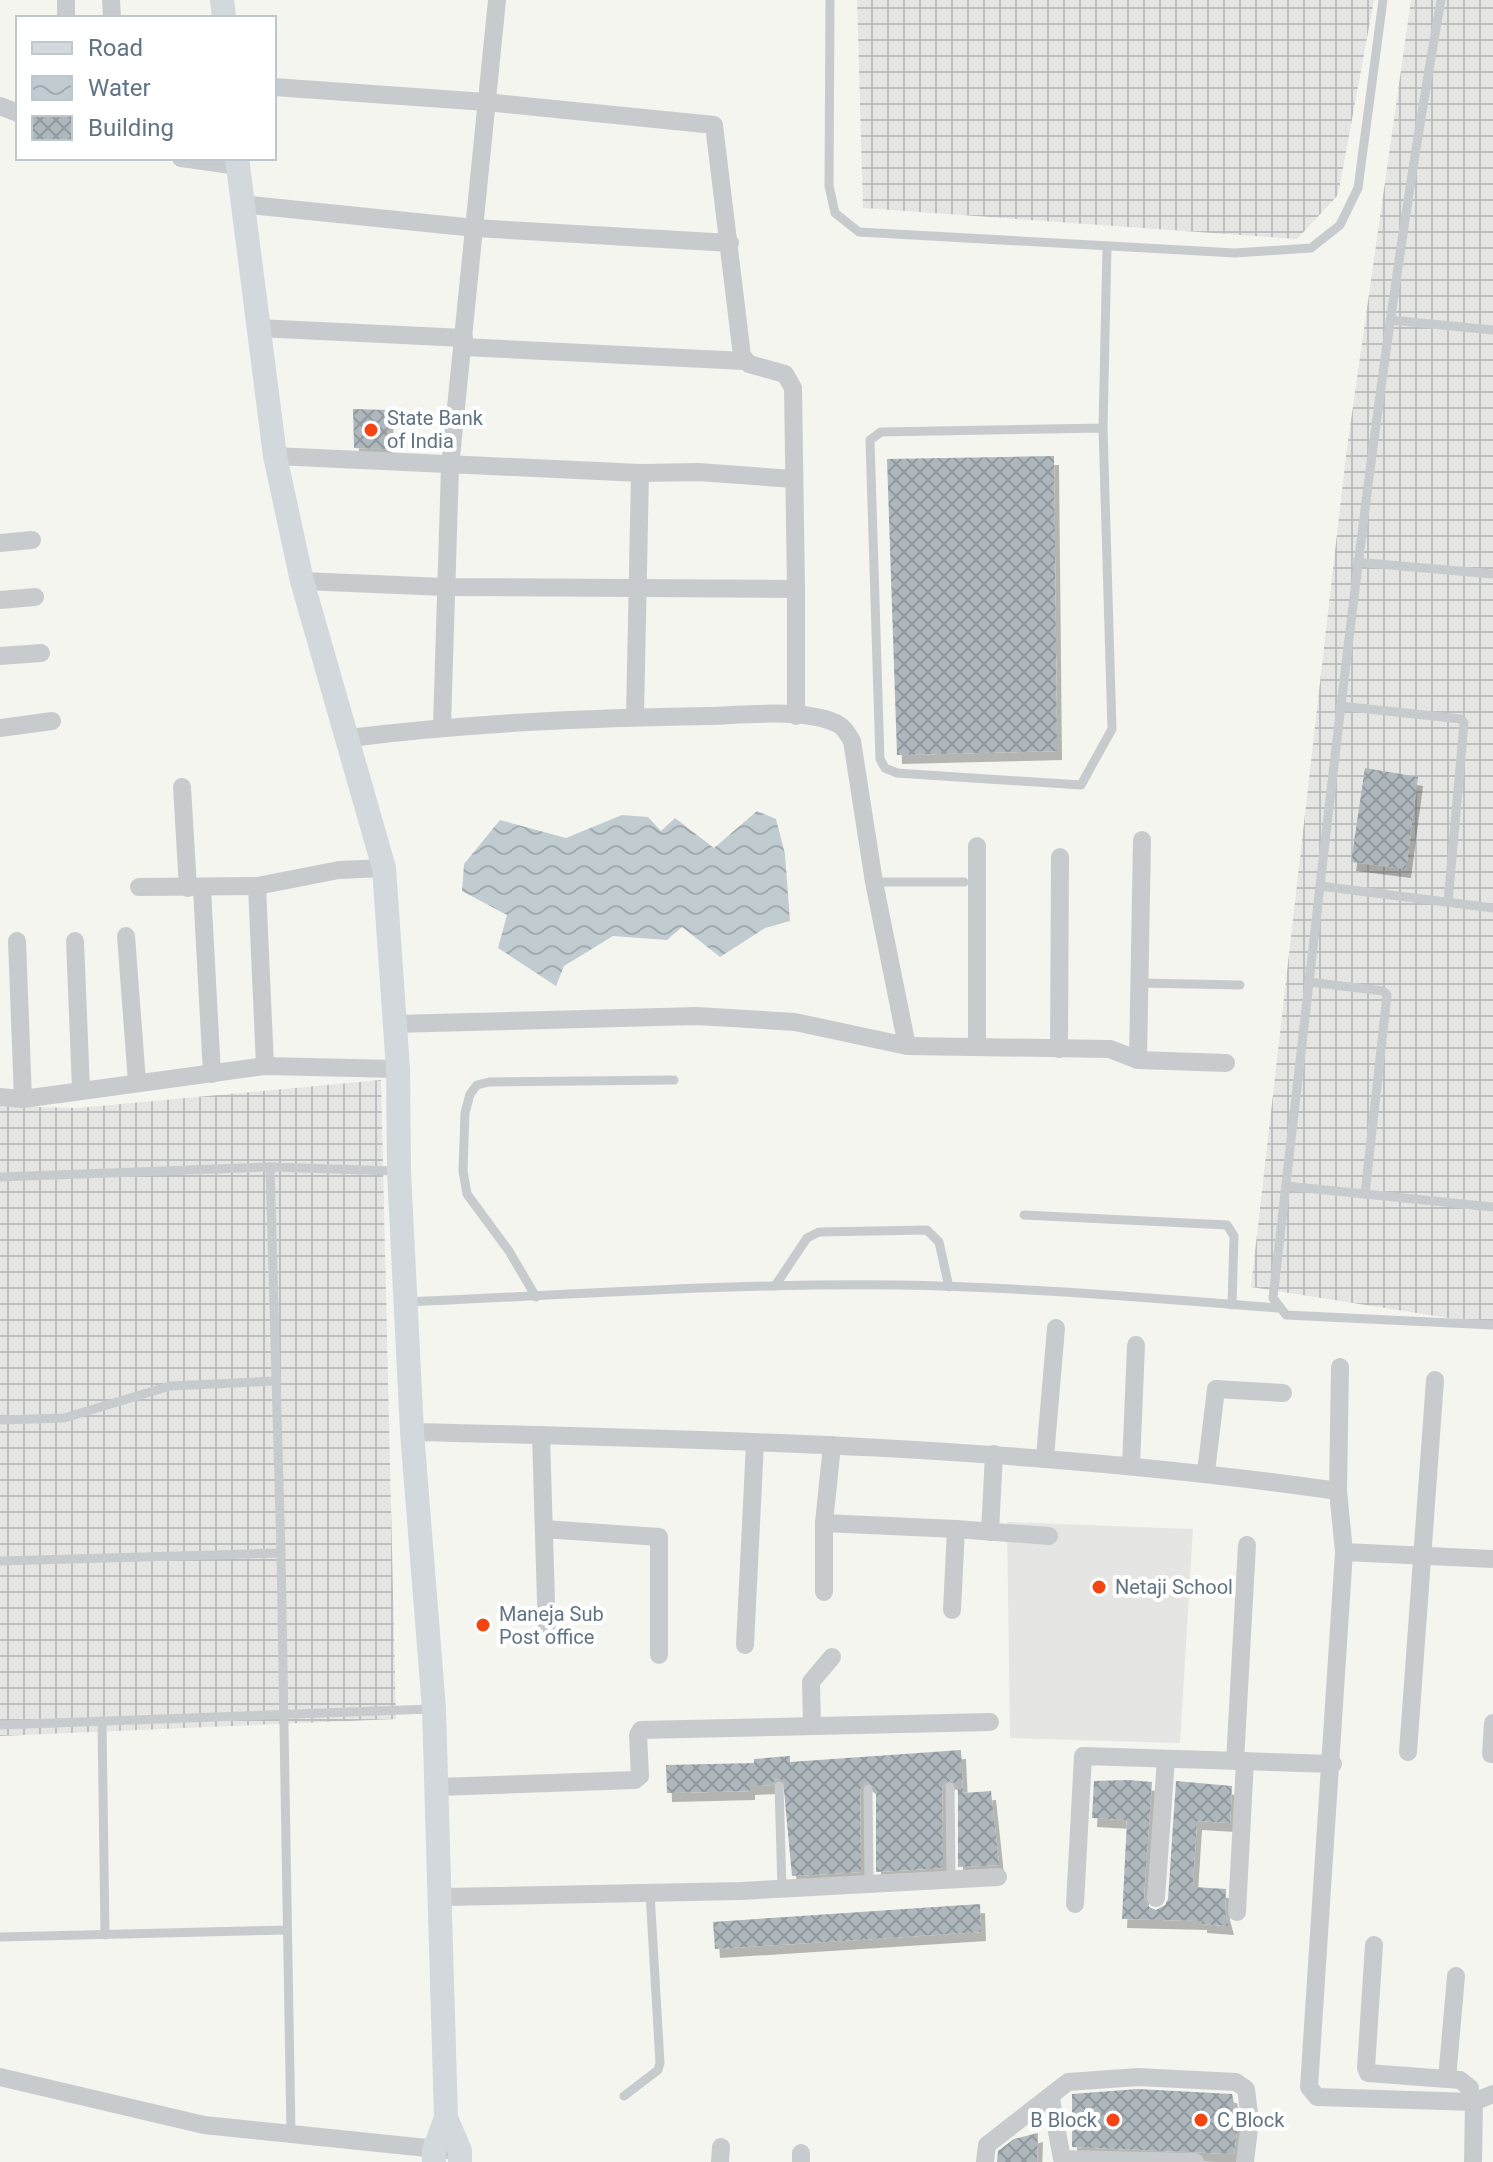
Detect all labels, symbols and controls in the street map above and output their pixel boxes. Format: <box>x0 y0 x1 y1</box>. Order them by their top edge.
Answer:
legend <box>16 16 276 160</box>
text: Road <box>88 34 143 62</box>
text: Water <box>88 74 151 102</box>
text: Building <box>88 114 174 142</box>
place label: State Bank of India <box>387 406 484 453</box>
marker: State Bank of India <box>362 421 380 439</box>
place label: Netaji School <box>1115 1575 1233 1599</box>
marker: Netaji School <box>1090 1578 1108 1596</box>
place label: Maneja Sub Post office <box>499 1602 604 1649</box>
marker: Maneja Sub Post office <box>474 1616 492 1634</box>
place label: B Block <box>1030 2108 1098 2132</box>
place label: C Block <box>1217 2108 1285 2132</box>
marker: B Block <box>1104 2111 1122 2129</box>
marker: C Block <box>1192 2111 1210 2129</box>

